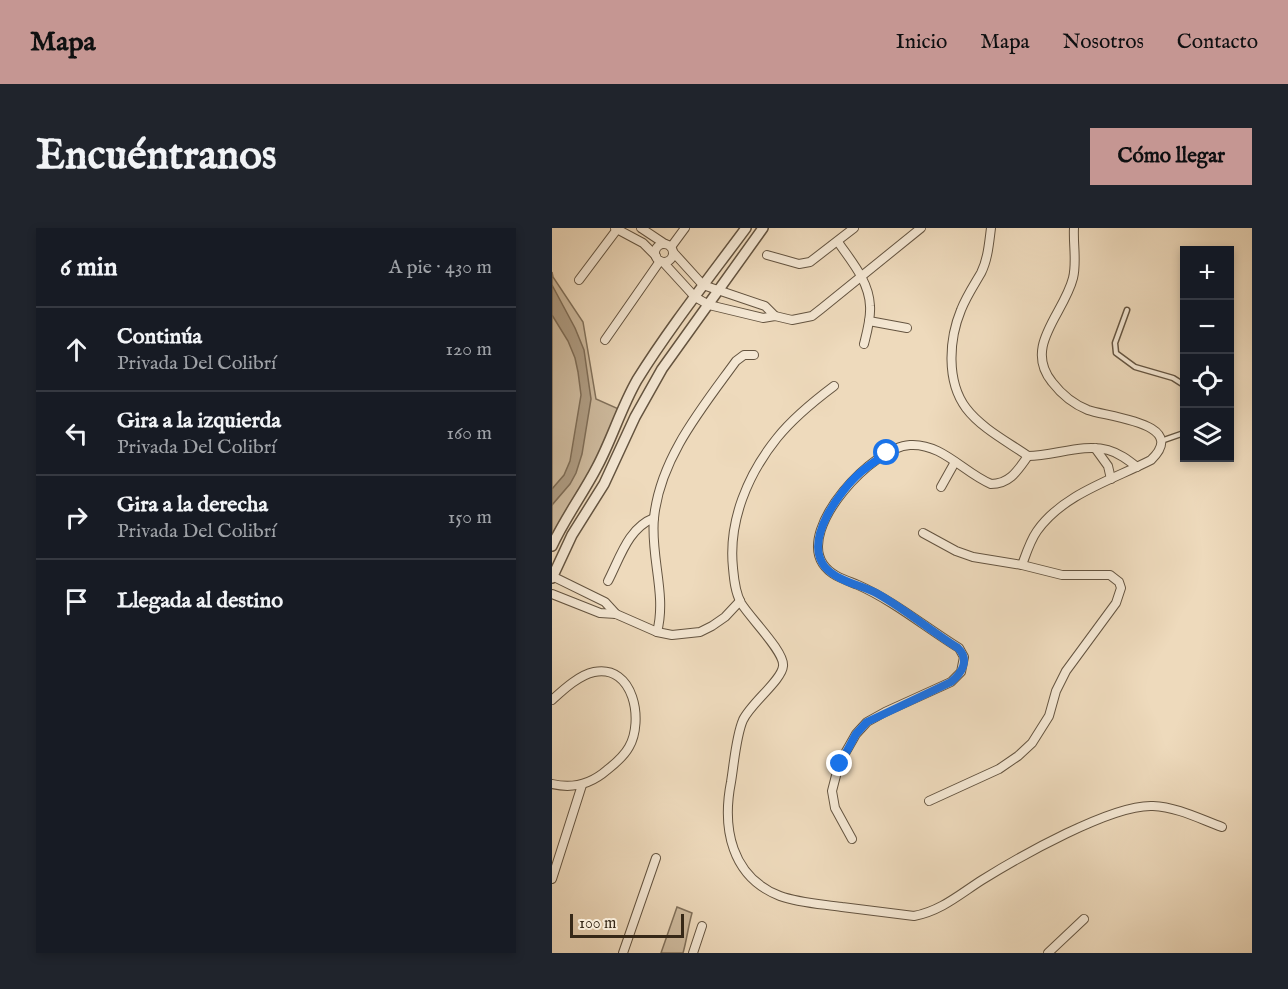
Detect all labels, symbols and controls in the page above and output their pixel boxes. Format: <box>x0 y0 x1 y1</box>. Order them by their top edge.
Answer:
text: Mapa <box>30 25 96 60</box>
text: Inicio <box>896 29 947 56</box>
text: Mapa <box>980 29 1030 56</box>
text: Nosotros <box>1063 29 1144 56</box>
text: Contacto <box>1177 29 1258 56</box>
button: Cómo llegar <box>1090 128 1252 185</box>
text: Encuéntranos <box>36 130 277 183</box>
map controls <box>1180 246 1234 462</box>
button: + <box>1180 246 1234 300</box>
text: 6 min <box>60 251 118 284</box>
text: A pie · 430 m <box>389 255 492 280</box>
button: − <box>1180 300 1234 354</box>
text: Continúa <box>117 323 202 351</box>
icon: ahead <box>60 333 93 366</box>
text: 120 m <box>446 337 492 362</box>
text: Privada Del Colibrí <box>117 351 276 376</box>
button: locate <box>1180 354 1234 408</box>
text: Gira a la izquierda <box>117 407 281 435</box>
button: layers <box>1180 408 1234 462</box>
icon: left <box>60 417 93 450</box>
text: 160 m <box>446 421 492 446</box>
text: Privada Del Colibrí <box>117 435 276 460</box>
route start <box>873 439 899 465</box>
text: Gira a la derecha <box>117 491 268 519</box>
icon: right <box>60 501 93 534</box>
text: 150 m <box>448 505 492 530</box>
text: Privada Del Colibrí <box>117 519 276 544</box>
icon: arrive <box>60 585 93 618</box>
text: Llegada al destino <box>117 587 283 615</box>
route end <box>826 750 852 776</box>
scale bar <box>570 911 684 938</box>
text: 100 m <box>579 914 616 934</box>

